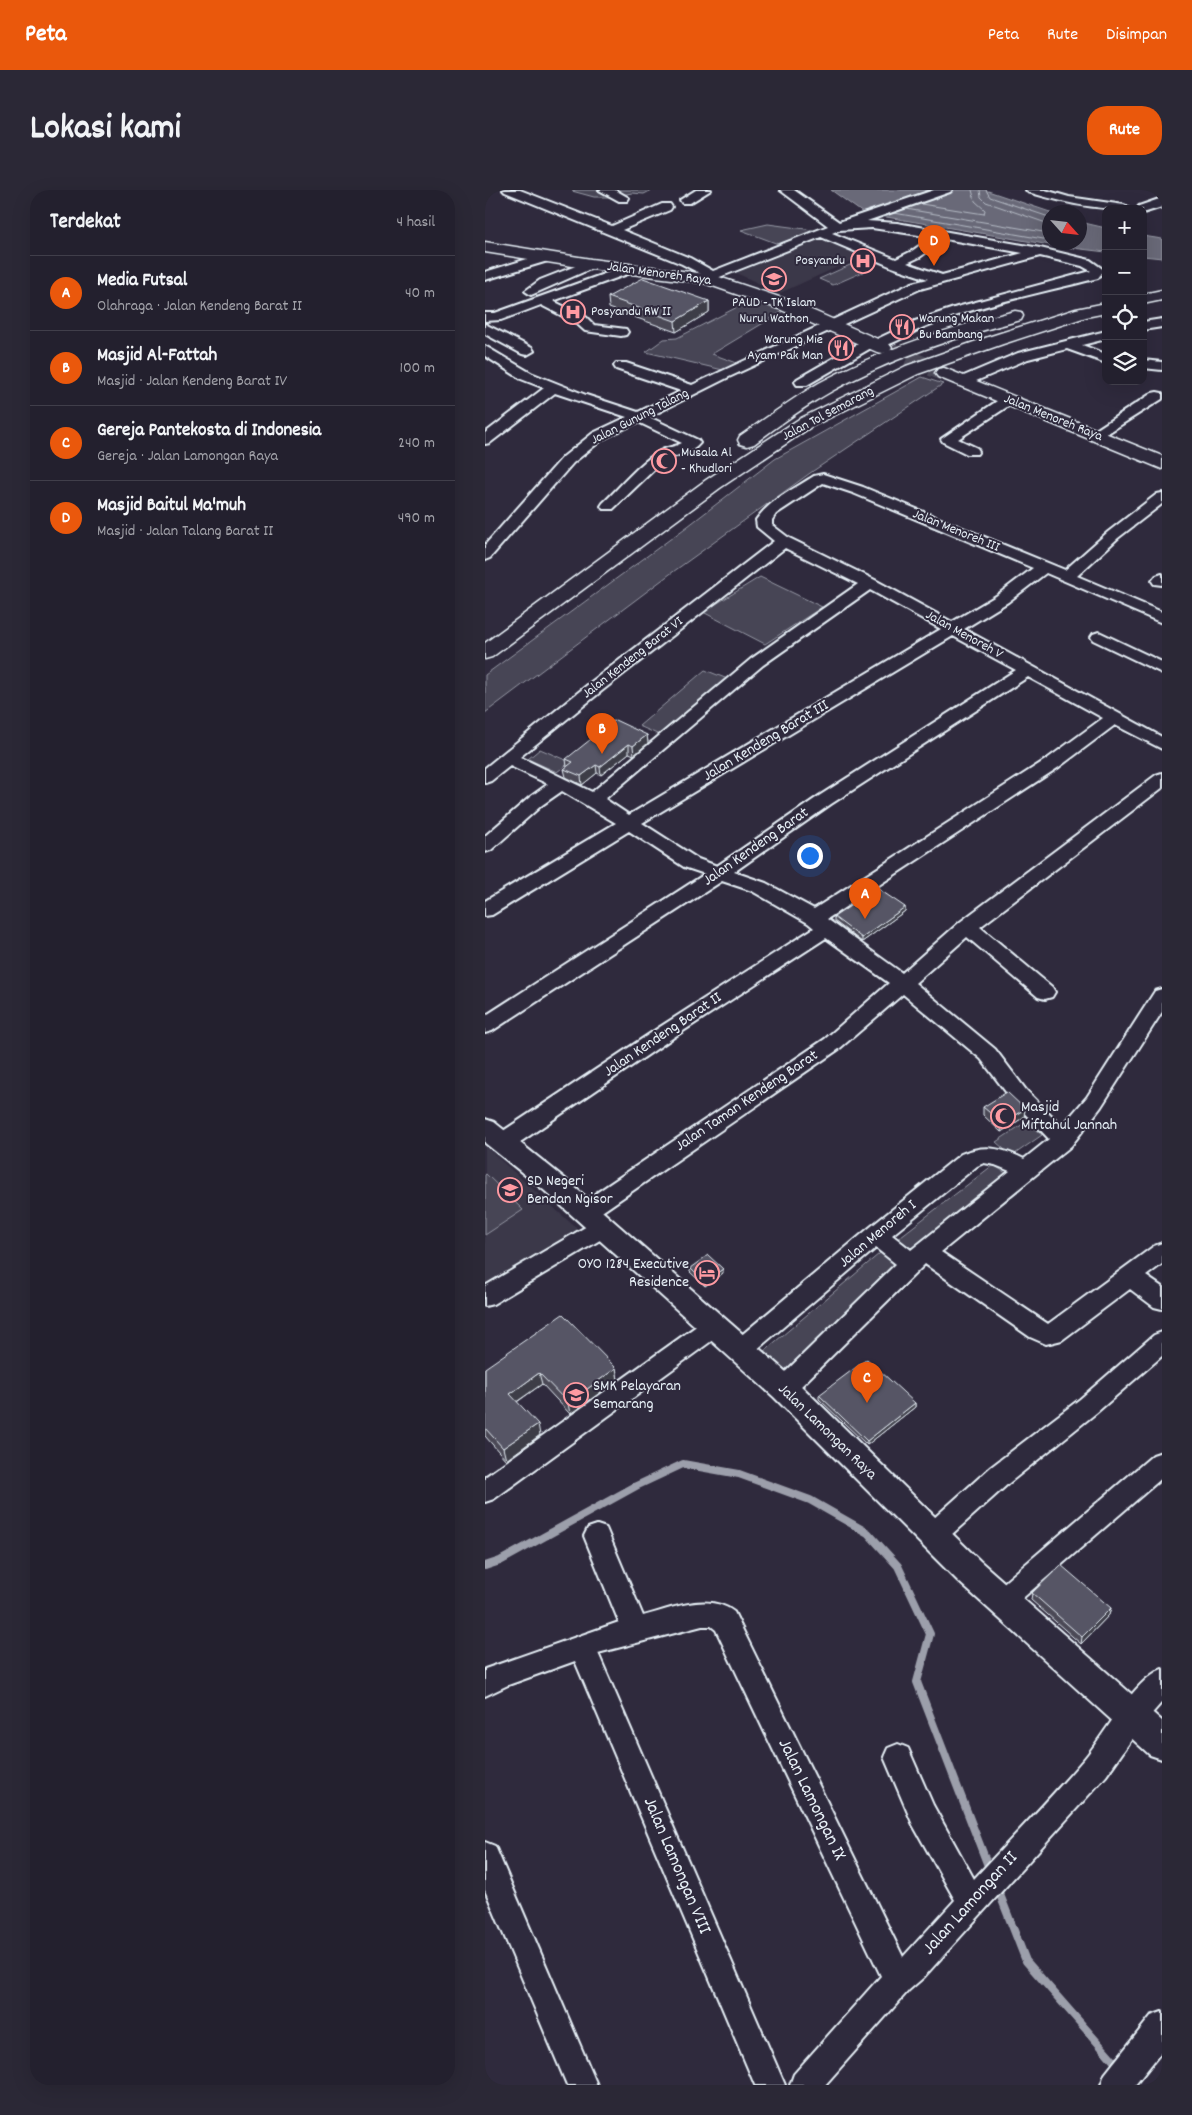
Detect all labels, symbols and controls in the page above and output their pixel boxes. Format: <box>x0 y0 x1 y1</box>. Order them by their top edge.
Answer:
text: Peta <box>25 18 67 52</box>
text: Peta <box>988 23 1019 48</box>
text: Rute <box>1047 23 1078 48</box>
text: Disimpan <box>1106 23 1167 48</box>
text: Lokasi kami <box>30 105 181 155</box>
button: Rute <box>1087 106 1162 155</box>
north arrow <box>1042 205 1087 250</box>
map controls <box>1102 205 1147 385</box>
button: + <box>1102 205 1147 250</box>
text: Terdekat <box>50 208 121 238</box>
text: 4 hasil <box>396 211 435 234</box>
pin: D <box>918 225 950 266</box>
hospital icon: Posyandu <box>850 248 876 274</box>
button: − <box>1102 250 1147 295</box>
place label: Posyandu <box>795 251 845 271</box>
street label: Jalan Menoreh Raya <box>606 257 713 291</box>
school or university icon: PAUD - TK Islam Nurul Wathon <box>761 266 787 292</box>
text: Media Futsal <box>97 268 187 295</box>
text: A <box>62 282 70 305</box>
text: 40 m <box>405 282 435 305</box>
place label: PAUD - TK Islam Nurul Wathon <box>732 293 816 329</box>
text: Olahraga · Jalan Kendeng Barat II <box>97 295 302 318</box>
button: locate <box>1102 295 1147 340</box>
hospital icon: Posyandu RW II <box>560 299 586 325</box>
place label: Posyandu RW II <box>591 302 671 322</box>
place label: Warung Makan Bu Bambang <box>919 309 994 345</box>
restaurant icon: Warung Makan Bu Bambang <box>889 314 915 340</box>
place label: Warung Mie Ayam Pak Man <box>747 330 823 366</box>
restaurant icon: Warung Mie Ayam Pak Man <box>828 335 854 361</box>
button: layers <box>1102 340 1147 385</box>
text: Masjid Al-Fattah <box>97 343 217 370</box>
text: B <box>62 357 70 380</box>
text: 100 m <box>399 357 435 380</box>
text: Masjid · Jalan Kendeng Barat IV <box>97 370 287 393</box>
street label: Jalan Tol Semarang <box>779 381 877 447</box>
street label: Jalan Gunung Talang <box>588 384 692 450</box>
street label: Jalan Menoreh Raya <box>1001 389 1106 447</box>
text: Gereja Pantekosta di Indonesia <box>97 418 321 445</box>
text: C <box>62 432 70 455</box>
text: 240 m <box>398 432 435 455</box>
place label: Musala Al - Khudlori <box>681 443 732 479</box>
text: Gereja · Jalan Lamongan Raya <box>97 445 278 468</box>
mosque icon: Musala Al - Khudlori <box>651 448 677 474</box>
text: Masjid Baitul Ma'muh <box>97 493 246 520</box>
street label: Jalan Menoreh III <box>909 504 1003 558</box>
text: D <box>62 507 70 530</box>
text: 490 m <box>398 507 435 530</box>
text: Masjid · Jalan Talang Barat II <box>97 520 273 543</box>
street label: Jalan Menoreh V <box>922 605 1007 665</box>
street label: Jalan Kendeng Barat VI <box>578 612 688 704</box>
street label: Jalan Kendeng Barat III <box>699 694 833 788</box>
pin: B <box>586 713 618 754</box>
street label: Jalan Kendeng Barat <box>698 802 814 892</box>
your location <box>797 843 823 869</box>
pin: A <box>849 878 881 919</box>
street label: Jalan Kendeng Barat II <box>599 987 727 1083</box>
street label: Jalan Taman Kendeng Barat <box>671 1044 823 1158</box>
place label: Masjid Miftahul Jannah <box>1021 1096 1117 1137</box>
mosque icon: Masjid Miftahul Jannah <box>990 1103 1016 1129</box>
place label: SD Negeri Bendan Ngisor <box>527 1170 613 1211</box>
school or university icon: SD Negeri Bendan Ngisor <box>497 1177 523 1203</box>
street label: Jalan Menoreh I <box>834 1194 922 1274</box>
place label: OYO 1284 Executive Residence <box>578 1253 689 1294</box>
hotel icon: OYO 1284 Executive Residence <box>694 1260 720 1286</box>
pin: C <box>851 1362 883 1403</box>
place label: SMK Pelayaran Semarang <box>593 1375 681 1416</box>
street label: Jalan Lamongan Raya <box>772 1379 882 1486</box>
school or university icon: SMK Pelayaran Semarang <box>563 1382 589 1408</box>
street label: Jalan Lamongan IX <box>770 1735 852 1866</box>
street label: Jalan Lamongan VIII <box>635 1793 717 1939</box>
street label: Jalan Lamongan II <box>917 1846 1025 1962</box>

